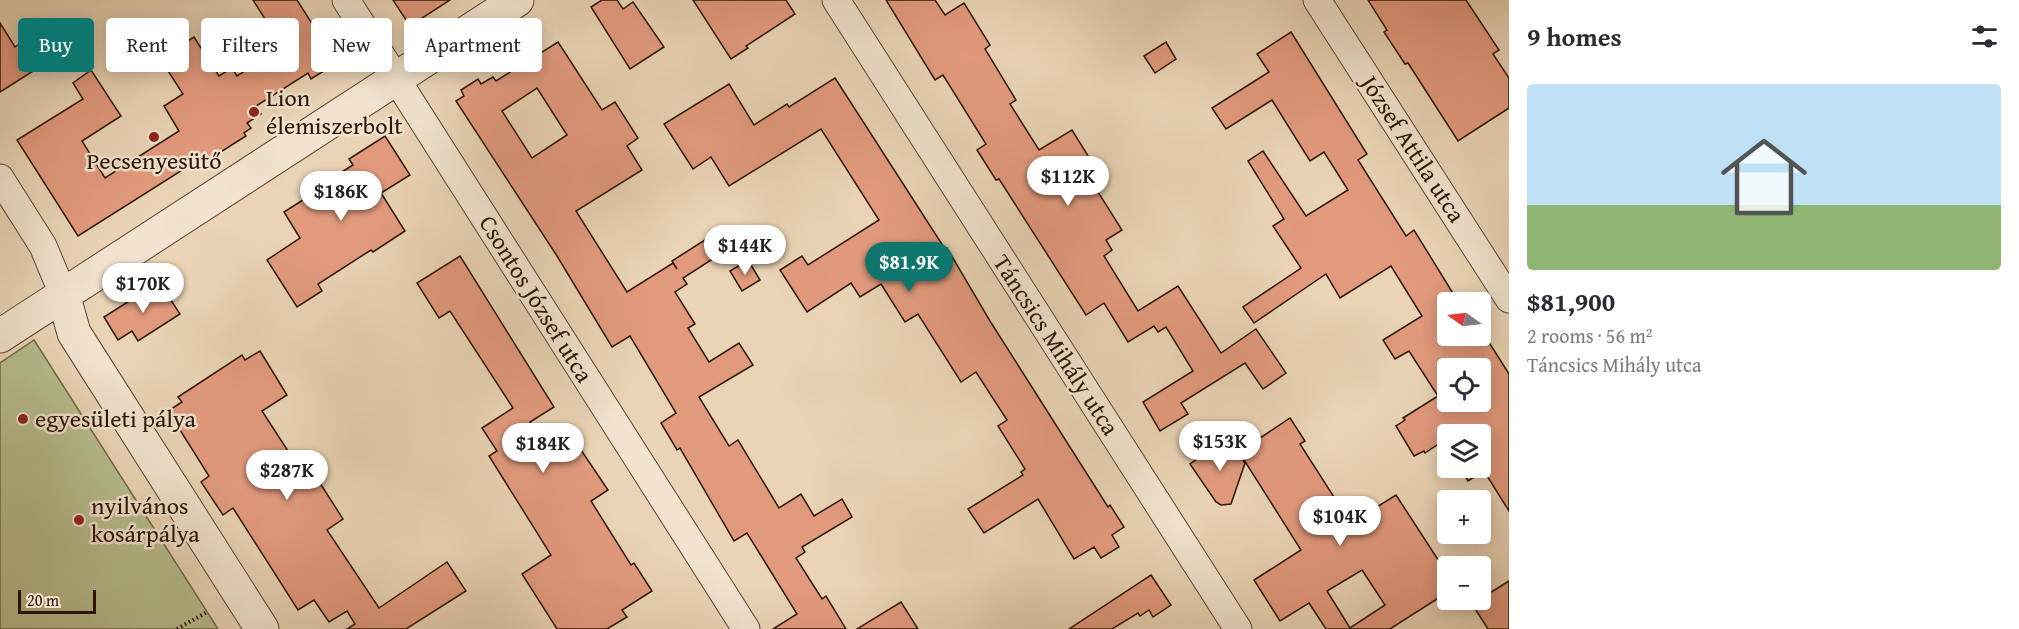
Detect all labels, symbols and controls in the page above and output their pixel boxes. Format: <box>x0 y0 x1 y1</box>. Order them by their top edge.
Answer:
text: 9 homes <box>1527 17 1622 56</box>
chip: Buy <box>18 18 94 72</box>
chip: Rent <box>106 18 189 72</box>
chip: Filters <box>201 18 299 72</box>
chip: New <box>311 18 392 72</box>
chip: Apartment <box>404 18 542 72</box>
icon: filters <box>1968 20 2001 53</box>
street label: József Attila utca <box>1351 66 1475 230</box>
place label: Lion élemiszerbolt <box>266 80 403 143</box>
marker: Lion élemiszerbolt <box>247 105 261 119</box>
icon: home <box>1710 123 1818 231</box>
marker: Pecsenyesütő <box>147 130 161 144</box>
place label: Pecsenyesütő <box>86 143 222 178</box>
pin: $112K <box>1026 156 1110 207</box>
text: $112K <box>1041 161 1095 190</box>
pin: $186K <box>299 171 383 222</box>
text: $186K <box>314 176 368 205</box>
street label: Csontos József utca <box>471 208 602 390</box>
pin: $144K <box>703 225 787 276</box>
text: $144K <box>718 230 772 259</box>
pin: $81.9K <box>860 242 958 293</box>
text: $81.9K <box>879 247 939 276</box>
street label: Táncsics Mihály utca <box>985 247 1128 443</box>
pin: $170K <box>101 263 185 314</box>
text: $170K <box>116 268 170 297</box>
text: $81,900 <box>1527 282 1615 321</box>
north arrow <box>1437 292 1491 346</box>
map controls <box>1437 292 1491 610</box>
text: 2 rooms · 56 m² <box>1527 321 1653 350</box>
text: Táncsics Mihály utca <box>1527 350 1701 379</box>
button: locate <box>1437 358 1491 412</box>
place label: egyesületi pálya <box>35 401 197 436</box>
marker: egyesületi pálya <box>16 412 30 426</box>
pin: $153K <box>1178 421 1262 472</box>
pin: $184K <box>501 423 585 474</box>
button: layers <box>1437 424 1491 478</box>
text: $153K <box>1193 426 1247 455</box>
text: $184K <box>516 428 570 457</box>
pin: $287K <box>245 450 329 501</box>
text: $287K <box>260 455 314 484</box>
place label: nyilvános kosárpálya <box>91 488 200 551</box>
button: + <box>1437 490 1491 544</box>
pin: $104K <box>1298 496 1382 547</box>
text: $104K <box>1313 501 1367 530</box>
marker: nyilvános kosárpálya <box>72 513 86 527</box>
button: − <box>1437 556 1491 610</box>
scale bar <box>18 587 96 614</box>
text: 20 m <box>27 588 59 612</box>

